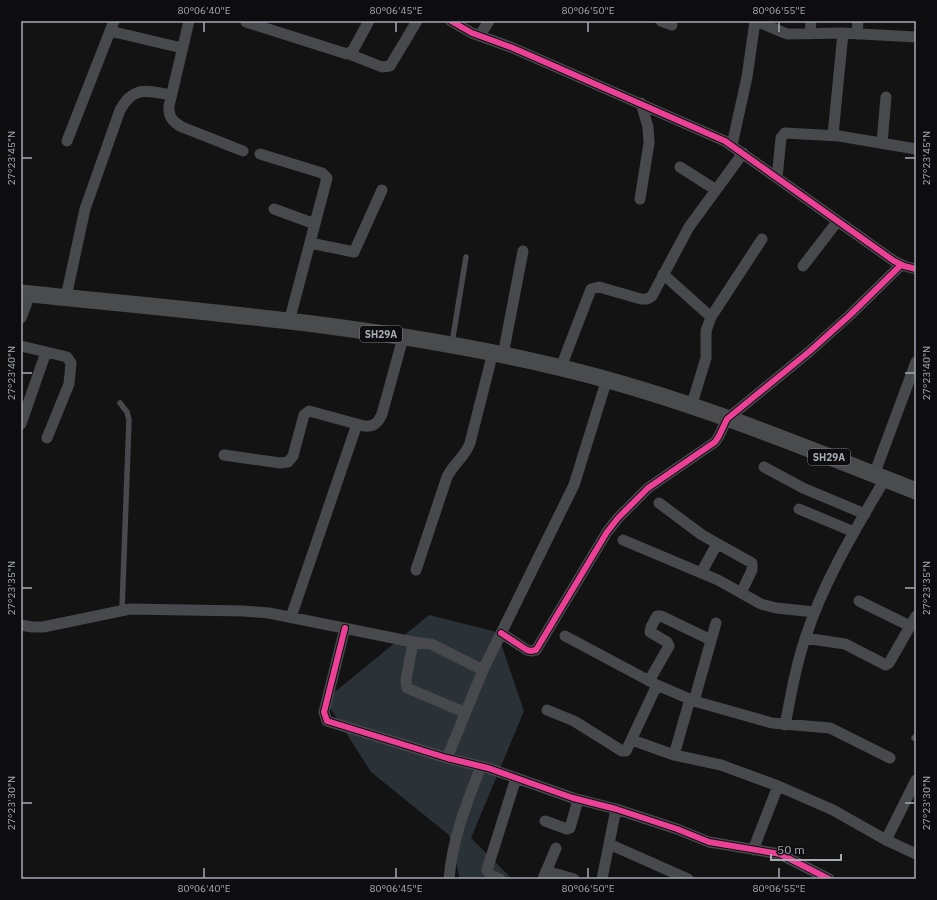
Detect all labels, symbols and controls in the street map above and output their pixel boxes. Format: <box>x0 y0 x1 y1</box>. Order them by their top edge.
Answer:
text: 80°06'40"E <box>177 4 231 17</box>
text: 80°06'45"E <box>369 4 423 17</box>
text: 80°06'50"E <box>561 4 615 17</box>
text: 80°06'55"E <box>752 4 806 17</box>
text: 27°23'45"N <box>5 131 18 185</box>
text: 27°23'45"N <box>920 131 933 185</box>
road number: SH29A <box>360 326 402 342</box>
text: 27°23'40"N <box>5 346 18 400</box>
text: 27°23'40"N <box>920 346 933 400</box>
road number: SH29A <box>808 449 850 465</box>
text: 27°23'35"N <box>5 561 18 615</box>
text: 27°23'35"N <box>920 561 933 615</box>
text: 27°23'30"N <box>5 776 18 830</box>
text: 27°23'30"N <box>920 776 933 830</box>
scale bar <box>771 836 841 862</box>
text: 50 m <box>777 842 805 857</box>
text: 80°06'40"E <box>177 882 231 895</box>
text: 80°06'45"E <box>369 882 423 895</box>
text: 80°06'50"E <box>561 882 615 895</box>
text: 80°06'55"E <box>752 882 806 895</box>

